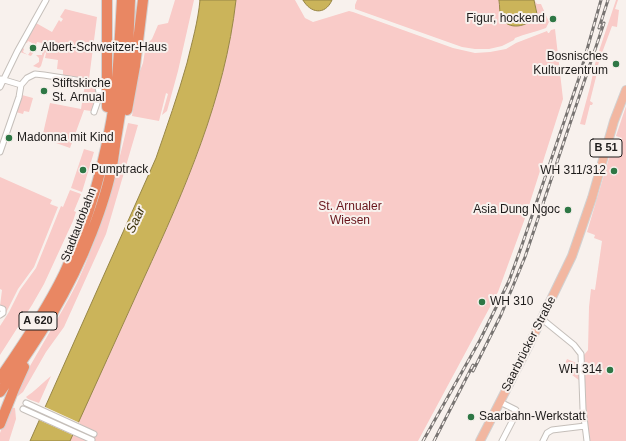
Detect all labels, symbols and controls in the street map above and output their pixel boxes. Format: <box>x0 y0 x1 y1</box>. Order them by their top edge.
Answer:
place label: Figur, hockend <box>466 12 545 26</box>
marker: Figur, hockend <box>548 14 558 24</box>
place label: Albert-Schweitzer-Haus <box>41 41 167 55</box>
marker: Albert-Schweitzer-Haus <box>28 43 38 53</box>
place label: Bosnisches Kulturzentrum <box>533 50 608 78</box>
marker: Bosnisches Kulturzentrum <box>611 59 621 69</box>
place label: Stiftskirche St. Arnual <box>52 77 111 105</box>
marker: Stiftskirche St. Arnual <box>39 86 49 96</box>
place label: Madonna mit Kind <box>17 131 114 145</box>
marker: Madonna mit Kind <box>4 133 14 143</box>
road number: B 51 <box>590 139 622 157</box>
place label: Pumptrack <box>91 163 148 177</box>
place label: WH 311/312 <box>540 164 606 178</box>
marker: Pumptrack <box>78 165 88 175</box>
marker: WH 311/312 <box>609 166 619 176</box>
street label: Stadtautobahn <box>58 186 100 264</box>
park label: St. Arnualer Wiesen <box>318 200 382 228</box>
place label: Asia Dung Ngoc <box>473 203 560 217</box>
water label: Saar <box>123 204 149 236</box>
marker: Asia Dung Ngoc <box>563 205 573 215</box>
street label: Saarbrücker Straße <box>499 294 559 394</box>
place label: WH 310 <box>490 295 533 309</box>
marker: WH 310 <box>477 297 487 307</box>
road number: A 620 <box>19 312 57 330</box>
place label: WH 314 <box>559 363 602 377</box>
marker: WH 314 <box>605 365 615 375</box>
place label: Saarbahn-Werkstatt <box>479 410 585 424</box>
marker: Saarbahn-Werkstatt <box>466 412 476 422</box>

